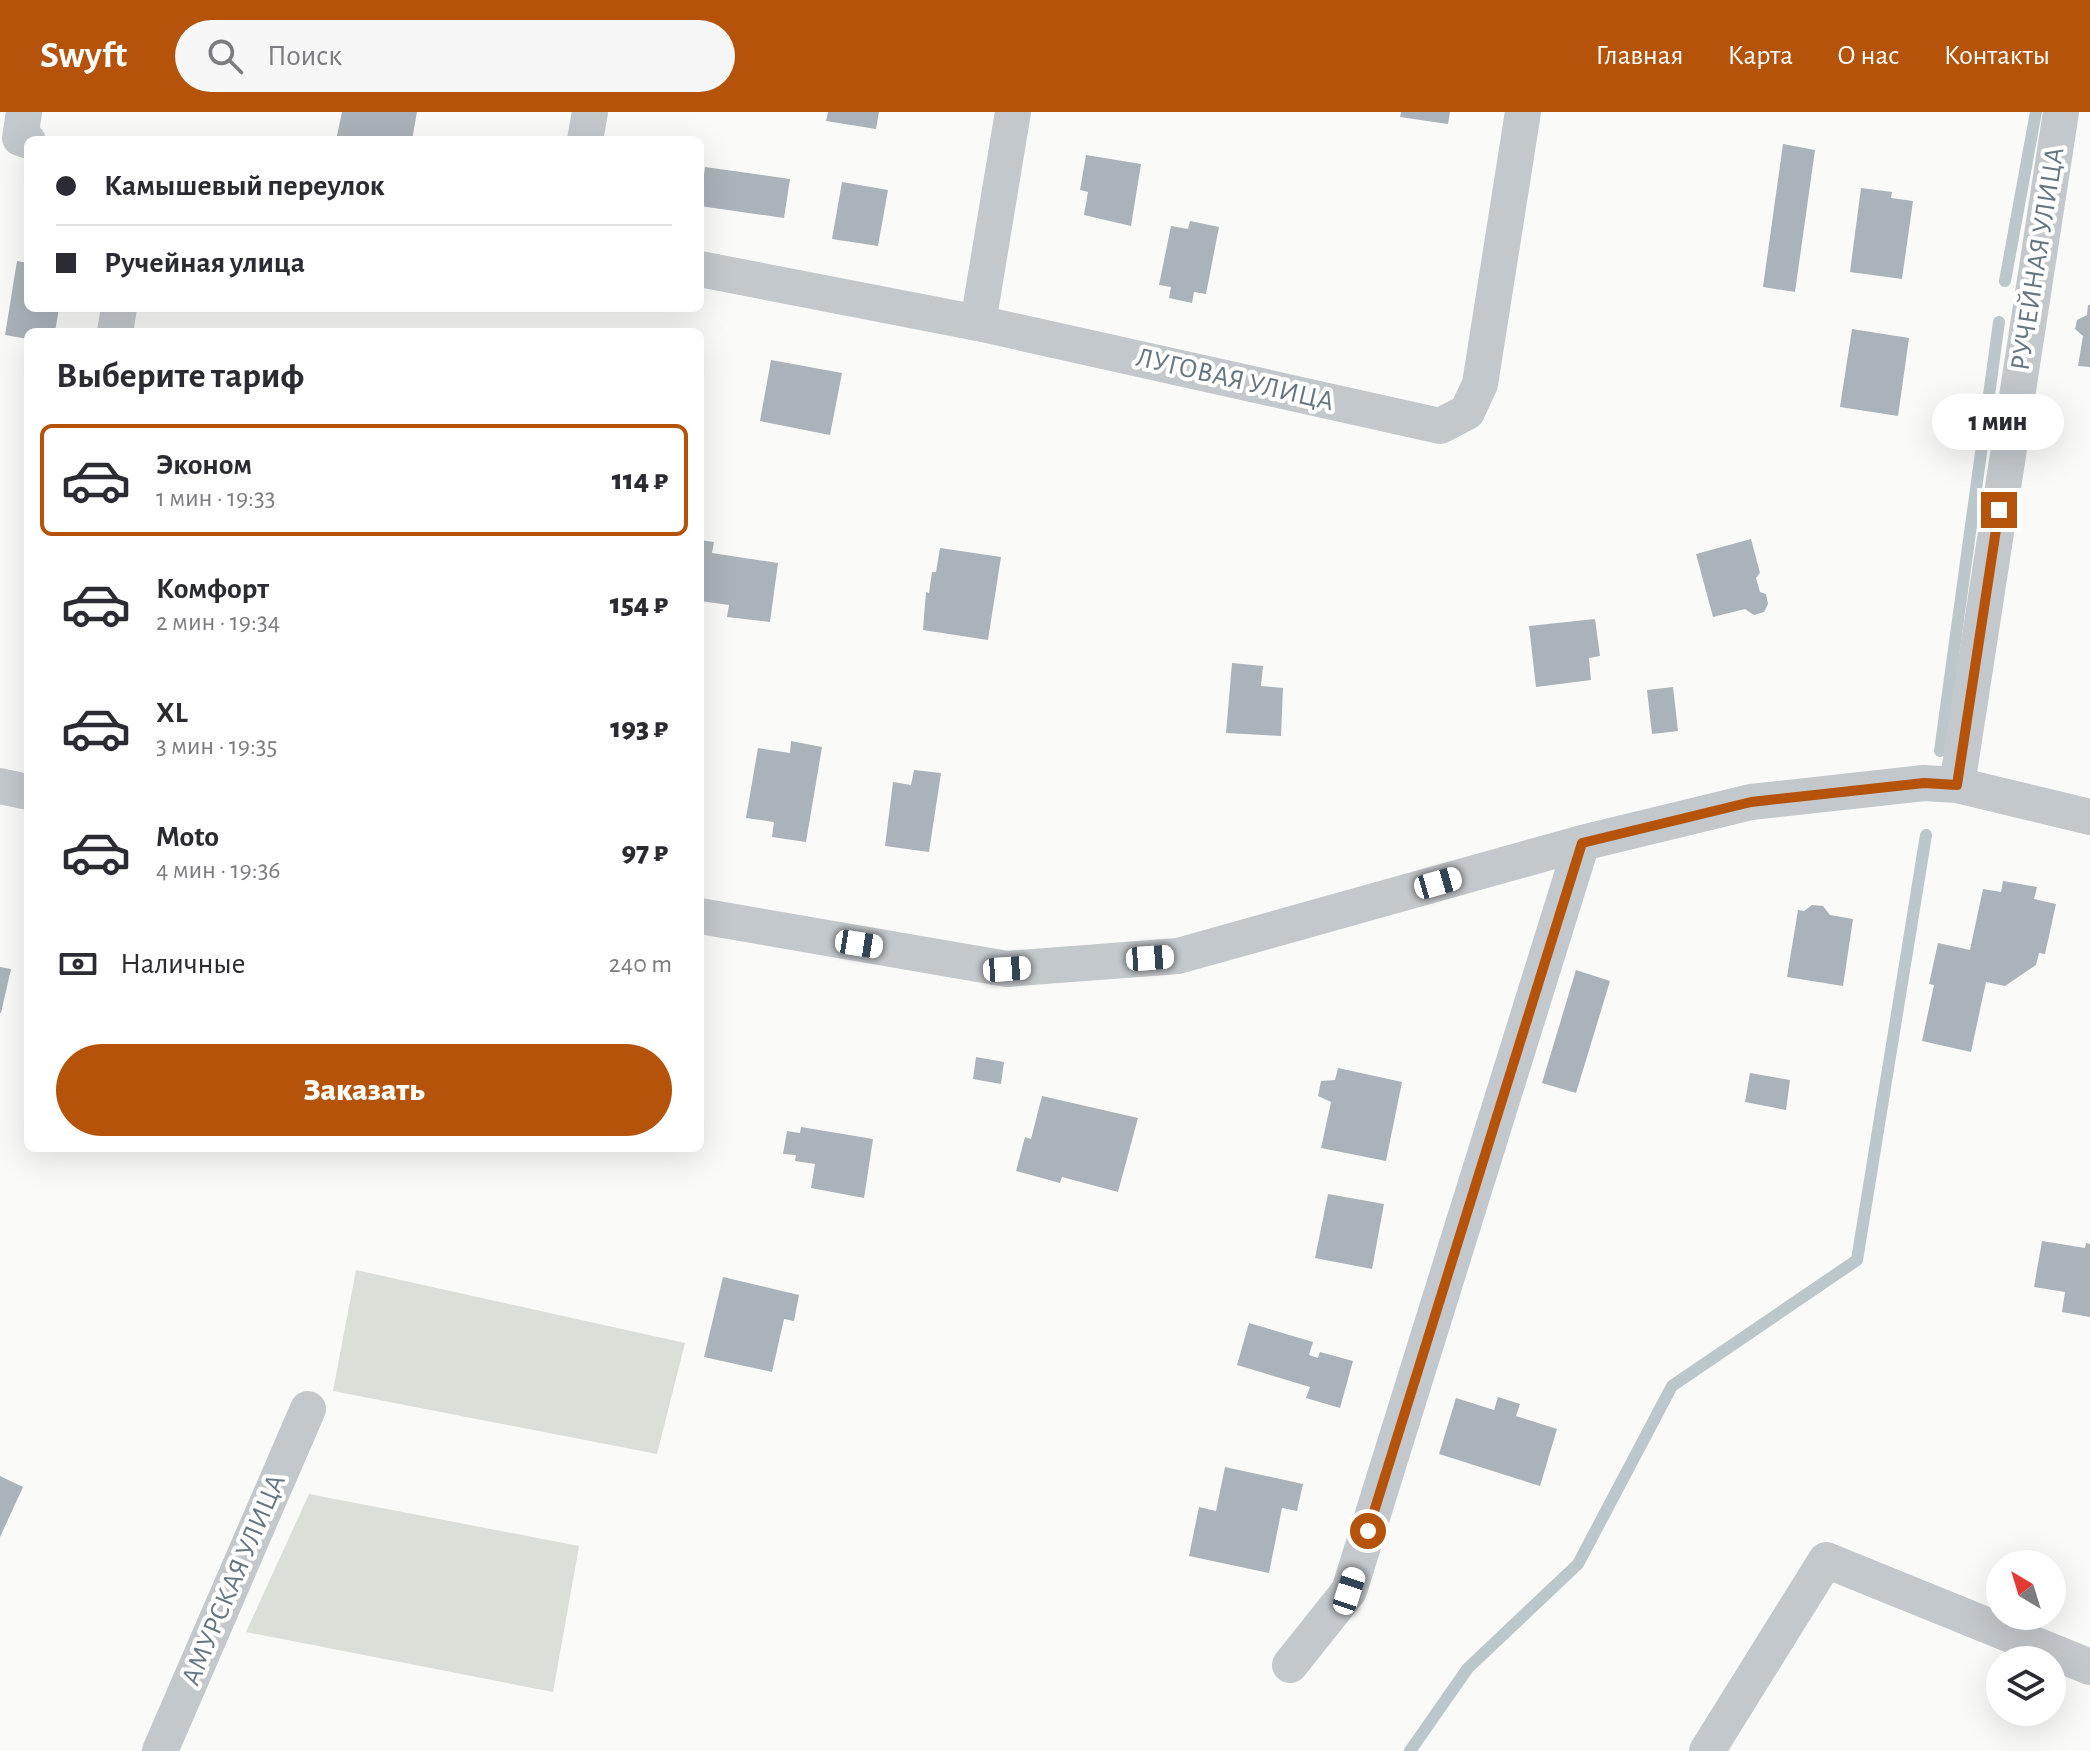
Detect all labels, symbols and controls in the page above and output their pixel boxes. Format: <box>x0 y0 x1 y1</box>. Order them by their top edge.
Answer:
search box <box>175 20 735 92</box>
icon: search <box>203 34 247 78</box>
text: Swyft <box>40 37 127 75</box>
text: Поиск <box>267 41 342 71</box>
text: Главная <box>1595 42 1683 70</box>
text: Карта <box>1727 42 1793 70</box>
text: О нас <box>1837 42 1900 70</box>
text: Контакты <box>1944 42 2050 70</box>
street label: РУЧЕЙНАЯ УЛИЦА <box>2006 145 2069 373</box>
text: Камышевый переулок <box>104 171 385 201</box>
text: Ручейная улица <box>104 248 305 278</box>
street label: ЛУГОВАЯ УЛИЦА <box>1133 344 1337 416</box>
text: Выберите тариф <box>56 358 304 394</box>
callout: 1 мин <box>1933 394 2065 450</box>
text: 1 мин <box>1969 409 2027 435</box>
icon: car <box>60 444 132 516</box>
text: Эконом <box>156 450 252 480</box>
text: 114 ₽ <box>612 465 668 495</box>
text: 1 мин · 19:33 <box>156 485 276 511</box>
route end <box>1981 492 2017 528</box>
icon: car <box>60 568 132 640</box>
text: Комфорт <box>156 574 269 604</box>
text: 154 ₽ <box>610 589 668 619</box>
text: 2 мин · 19:34 <box>156 609 280 635</box>
icon: car <box>60 692 132 764</box>
text: XL <box>156 698 188 728</box>
text: 193 ₽ <box>610 713 668 743</box>
text: 3 мин · 19:35 <box>156 733 277 759</box>
icon: car <box>60 816 132 888</box>
text: Moto <box>156 822 219 852</box>
text: 97 ₽ <box>621 837 668 867</box>
text: 4 мин · 19:36 <box>156 857 281 883</box>
car <box>1412 865 1464 901</box>
car <box>833 928 885 960</box>
icon: cash <box>56 942 100 986</box>
car <box>1125 944 1175 972</box>
text: Наличные <box>120 949 246 979</box>
text: 240 m <box>609 951 672 977</box>
car <box>982 955 1032 983</box>
button: Заказать <box>56 1044 672 1136</box>
street label: АМУРСКАЯ УЛИЦА <box>177 1470 291 1690</box>
route start <box>1350 1513 1386 1549</box>
north arrow <box>1986 1550 2066 1630</box>
map controls <box>1986 1550 2066 1726</box>
car <box>1330 1564 1368 1618</box>
button: layers <box>1986 1646 2066 1726</box>

